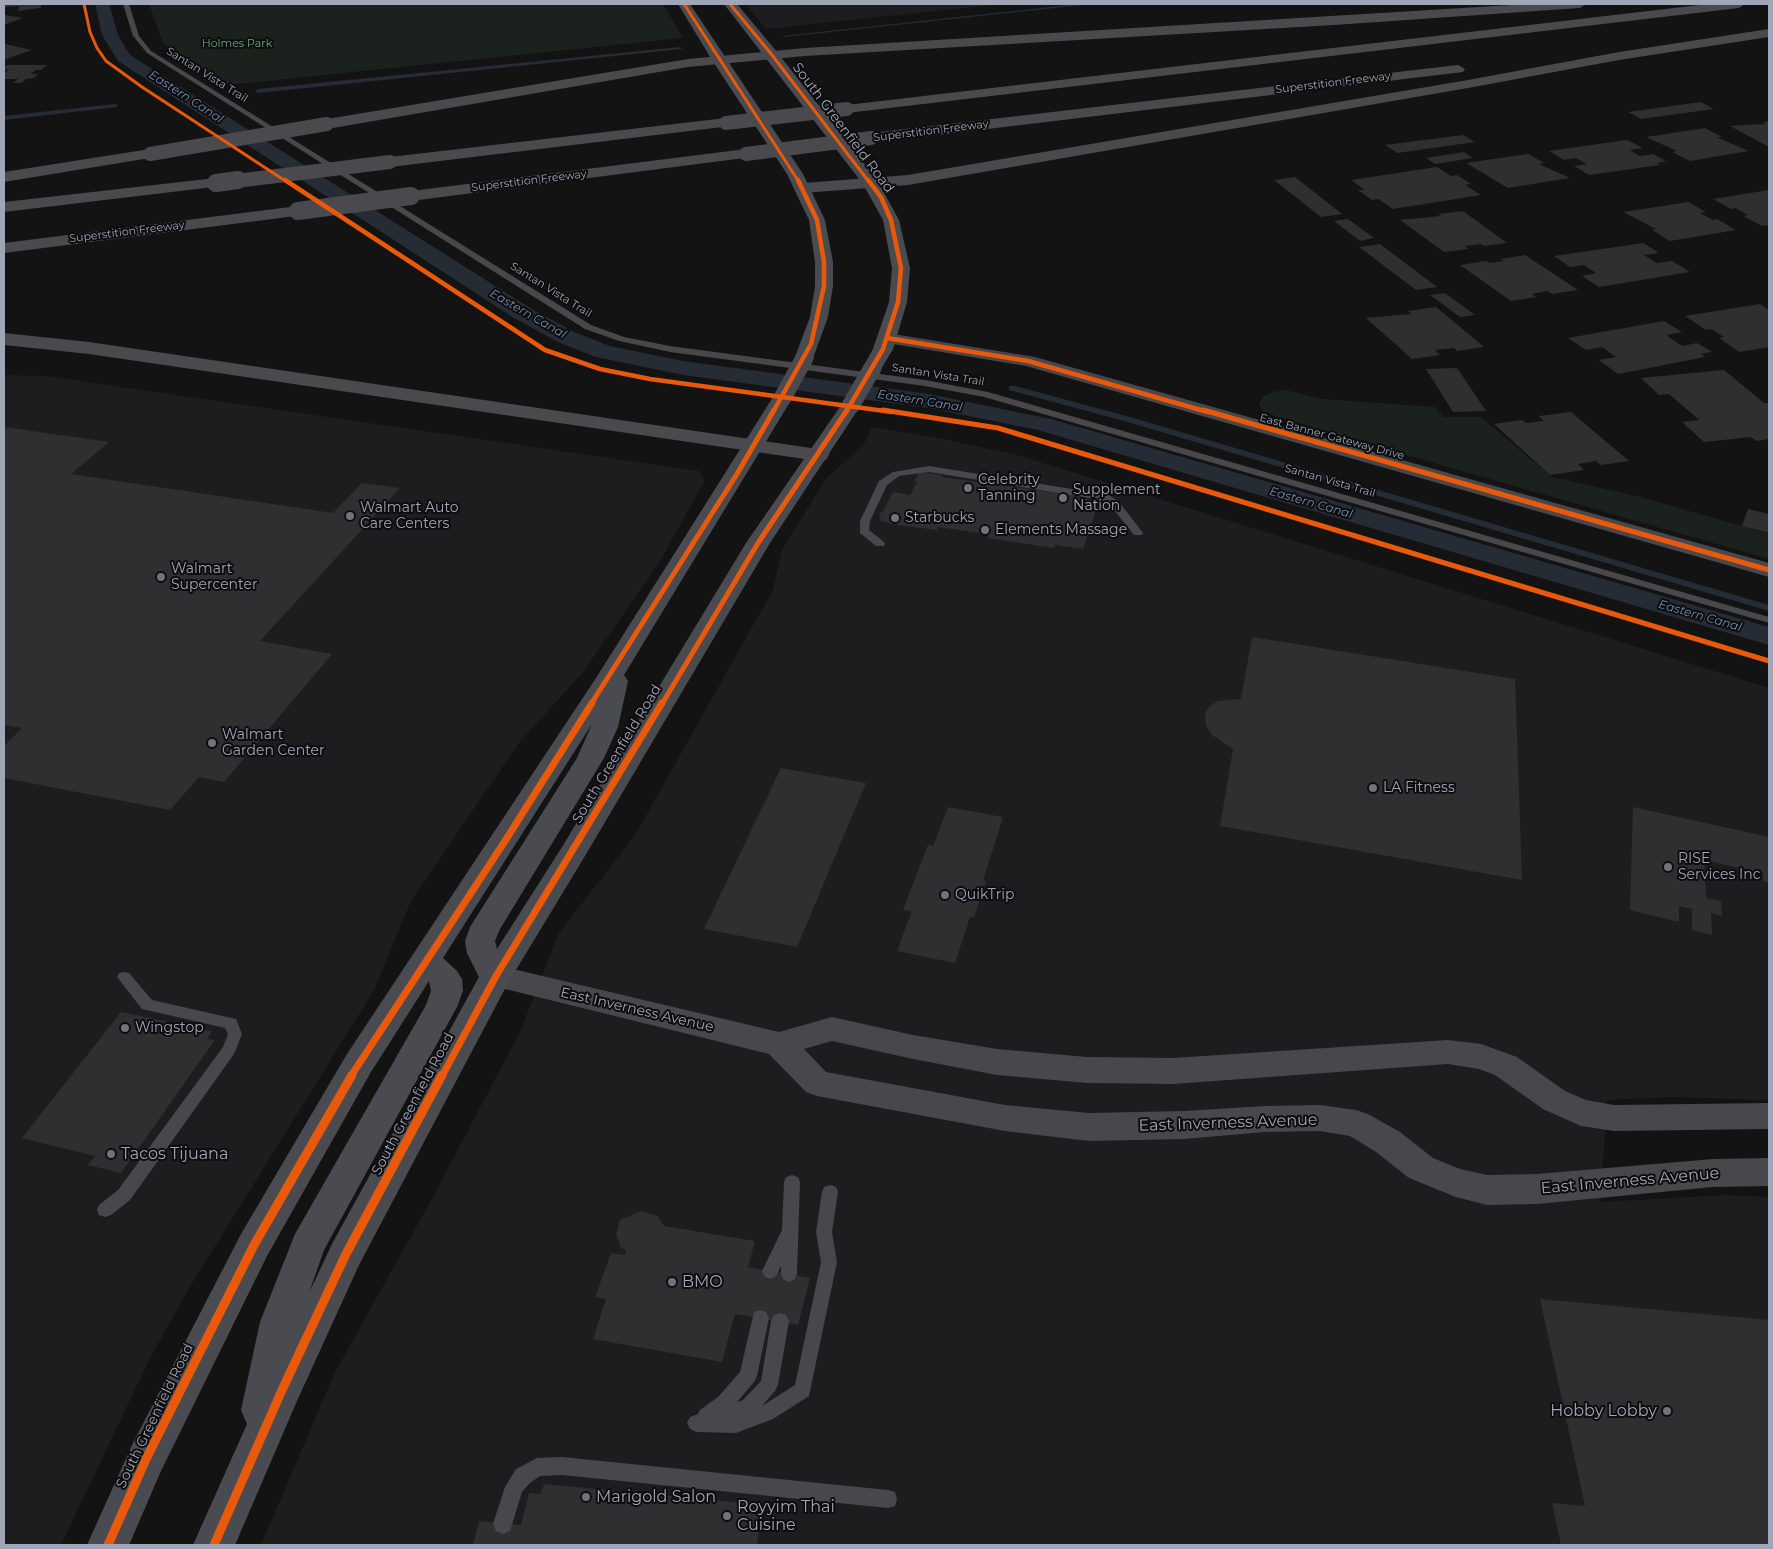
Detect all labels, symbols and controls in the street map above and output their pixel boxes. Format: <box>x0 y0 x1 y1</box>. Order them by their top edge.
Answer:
park label: Holmes Park <box>202 37 272 51</box>
street label: Santan Vista Trail <box>164 45 250 105</box>
street label: South Greenfield Road <box>789 60 897 196</box>
water label: Eastern Canal <box>146 68 226 126</box>
street label: Superstition Freeway <box>1275 69 1391 97</box>
street label: Superstition Freeway <box>873 117 989 145</box>
street label: Superstition Freeway <box>471 167 587 195</box>
street label: Superstition Freeway <box>69 218 185 246</box>
street label: Santan Vista Trail <box>508 260 594 320</box>
water label: Eastern Canal <box>487 286 569 342</box>
street label: Santan Vista Trail <box>891 361 985 389</box>
water label: Eastern Canal <box>877 387 963 415</box>
street label: East Banner Gateway Drive <box>1258 411 1406 463</box>
street label: Santan Vista Trail <box>1283 462 1377 500</box>
place label: Celebrity Tanning <box>978 472 1040 504</box>
marker: Celebrity Tanning <box>962 482 974 494</box>
place label: Supplement Nation <box>1073 482 1161 514</box>
water label: Eastern Canal <box>1268 484 1354 522</box>
marker: Supplement Nation <box>1057 492 1069 504</box>
place label: Walmart Auto Care Centers <box>360 500 459 532</box>
marker: Walmart Auto Care Centers <box>344 510 356 522</box>
place label: Starbucks <box>905 510 974 526</box>
marker: Starbucks <box>889 512 901 524</box>
place label: Elements Massage <box>995 522 1127 538</box>
marker: Elements Massage <box>979 524 991 536</box>
place label: Walmart Supercenter <box>171 561 258 594</box>
marker: Walmart Supercenter <box>155 571 167 583</box>
water label: Eastern Canal <box>1657 597 1743 635</box>
street label: South Greenfield Road <box>569 682 665 826</box>
place label: Walmart Garden Center <box>222 727 325 760</box>
marker: Walmart Garden Center <box>206 737 218 749</box>
place label: LA Fitness <box>1383 780 1455 796</box>
marker: LA Fitness <box>1367 782 1379 794</box>
place label: RISE Services Inc <box>1678 851 1761 884</box>
marker: RISE Services Inc <box>1662 861 1674 873</box>
place label: QuikTrip <box>955 887 1014 903</box>
marker: QuikTrip <box>939 889 951 901</box>
street label: East Inverness Avenue <box>559 984 715 1036</box>
place label: Wingstop <box>135 1020 204 1036</box>
marker: Wingstop <box>119 1022 131 1034</box>
street label: South Greenfield Road <box>368 1030 458 1178</box>
street label: East Inverness Avenue <box>1138 1110 1318 1136</box>
place label: Tacos Tijuana <box>121 1144 228 1164</box>
marker: Tacos Tijuana <box>105 1148 117 1160</box>
street label: East Inverness Avenue <box>1540 1164 1720 1198</box>
place label: BMO <box>682 1272 723 1292</box>
marker: BMO <box>666 1276 678 1288</box>
street label: South Greenfield Road <box>113 1341 197 1491</box>
place label: Hobby Lobby <box>1550 1401 1657 1421</box>
marker: Hobby Lobby <box>1661 1405 1673 1417</box>
place label: Marigold Salon <box>596 1487 716 1507</box>
marker: Marigold Salon <box>580 1491 592 1503</box>
place label: Royyim Thai Cuisine <box>737 1497 835 1535</box>
marker: Royyim Thai Cuisine <box>721 1510 733 1522</box>

